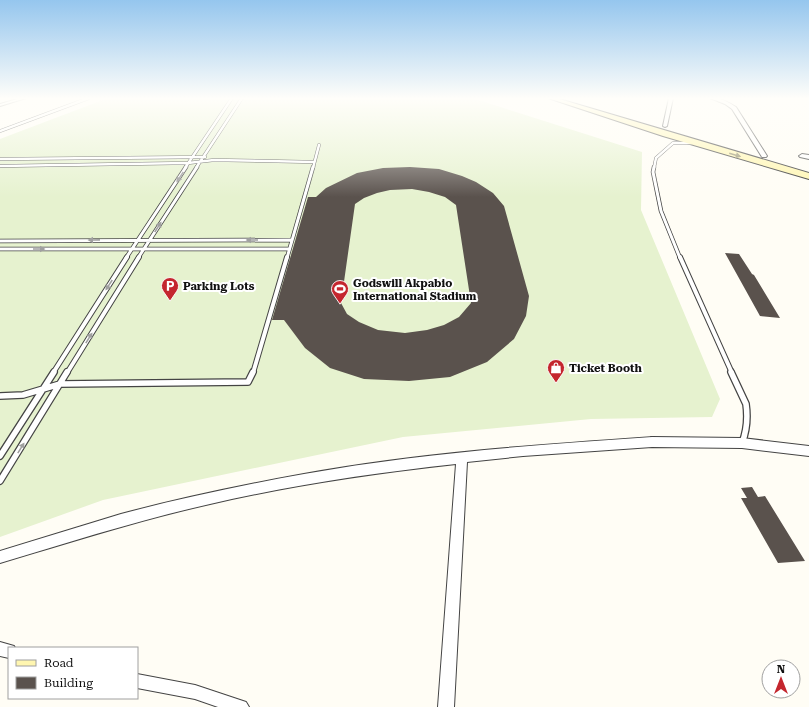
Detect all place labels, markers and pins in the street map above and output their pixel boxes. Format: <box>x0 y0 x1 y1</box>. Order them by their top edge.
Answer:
parking icon: Parking Lots <box>160 276 180 301</box>
place label: Godswill Akpabio International Stadium <box>353 277 477 303</box>
sports icon: Godswill Akpabio International Stadium <box>330 279 350 304</box>
place label: Parking Lots <box>183 280 255 293</box>
shop icon: Ticket Booth <box>546 358 566 383</box>
place label: Ticket Booth <box>569 362 642 375</box>

